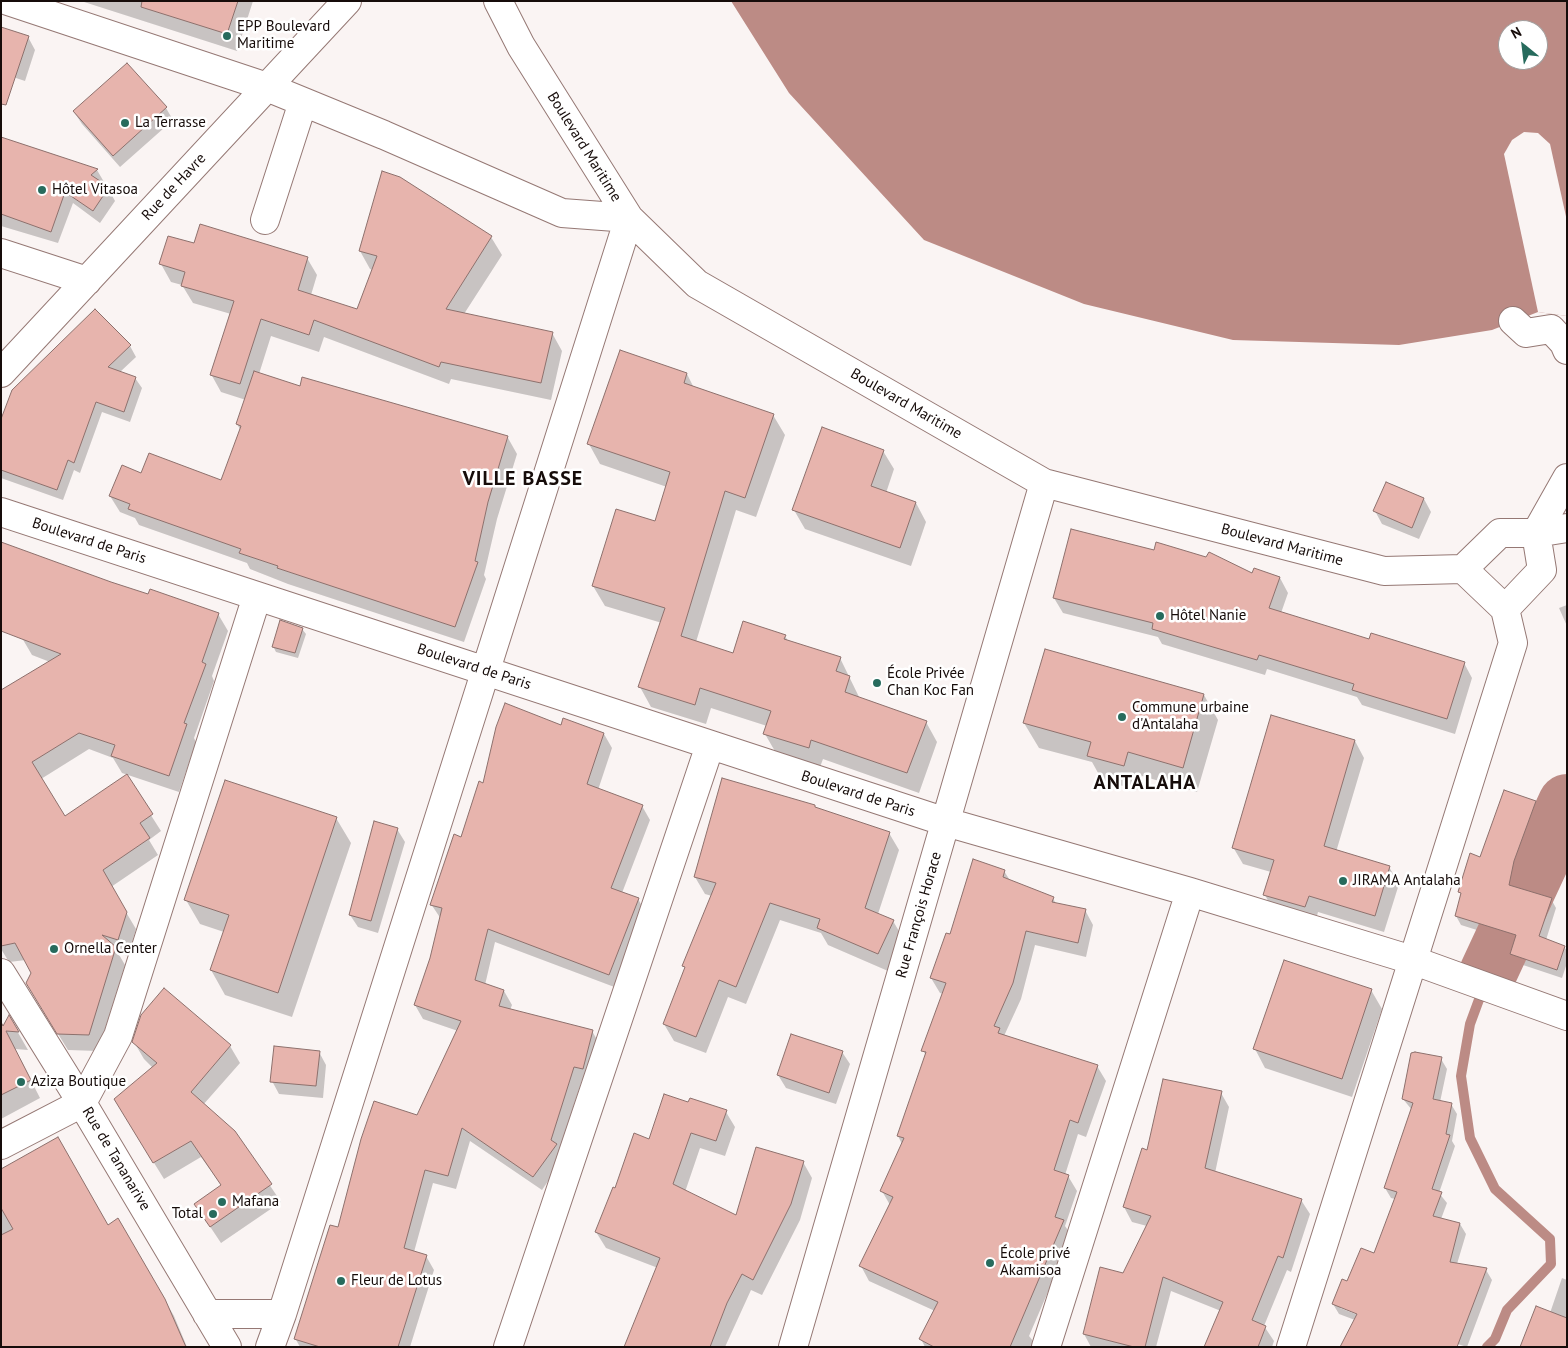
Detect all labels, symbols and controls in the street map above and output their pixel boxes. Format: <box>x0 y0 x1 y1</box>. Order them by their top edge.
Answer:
place label: EPP Boulevard Maritime <box>237 18 330 53</box>
north arrow <box>1498 20 1548 70</box>
text: N <box>1508 23 1525 43</box>
marker: EPP Boulevard Maritime <box>221 30 233 42</box>
street label: Boulevard Maritime <box>543 89 625 205</box>
place label: La Terrasse <box>135 114 206 132</box>
marker: La Terrasse <box>119 117 131 129</box>
street label: Rue de Havre <box>138 150 210 224</box>
place label: Hôtel Vitasoa <box>52 181 138 199</box>
marker: Hôtel Vitasoa <box>36 184 48 196</box>
street label: Boulevard Maritime <box>847 365 965 443</box>
district label: VILLE BASSE <box>461 467 585 491</box>
street label: Boulevard de Paris <box>30 514 148 568</box>
street label: Boulevard Maritime <box>1219 520 1345 570</box>
place label: Hôtel Nanie <box>1170 607 1246 625</box>
marker: Hôtel Nanie <box>1154 610 1166 622</box>
street label: Boulevard de Paris <box>415 640 533 694</box>
place label: École Privée Chan Koc Fan <box>887 665 974 700</box>
marker: École Privée Chan Koc Fan <box>871 677 883 689</box>
place label: Commune urbaine d'Antalaha <box>1132 699 1249 734</box>
marker: Commune urbaine d'Antalaha <box>1116 711 1128 723</box>
street label: Boulevard de Paris <box>799 767 917 821</box>
district label: ANTALAHA <box>1093 771 1197 795</box>
street label: Rue François Horace <box>892 850 946 980</box>
place label: JIRAMA Antalaha <box>1353 872 1461 890</box>
marker: JIRAMA Antalaha <box>1337 875 1349 887</box>
place label: Ornella Center <box>64 940 157 958</box>
marker: Ornella Center <box>48 943 60 955</box>
place label: Aziza Boutique <box>31 1073 126 1091</box>
marker: Aziza Boutique <box>15 1076 27 1088</box>
street label: Rue de Tananarive <box>78 1104 154 1214</box>
place label: Mafana <box>232 1193 279 1211</box>
marker: Mafana <box>216 1196 228 1208</box>
place label: Total <box>172 1205 203 1223</box>
marker: Total <box>207 1208 219 1220</box>
place label: École privé Akamisoa <box>1000 1245 1070 1280</box>
marker: École privé Akamisoa <box>984 1257 996 1269</box>
place label: Fleur de Lotus <box>351 1272 442 1290</box>
marker: Fleur de Lotus <box>335 1275 347 1287</box>

